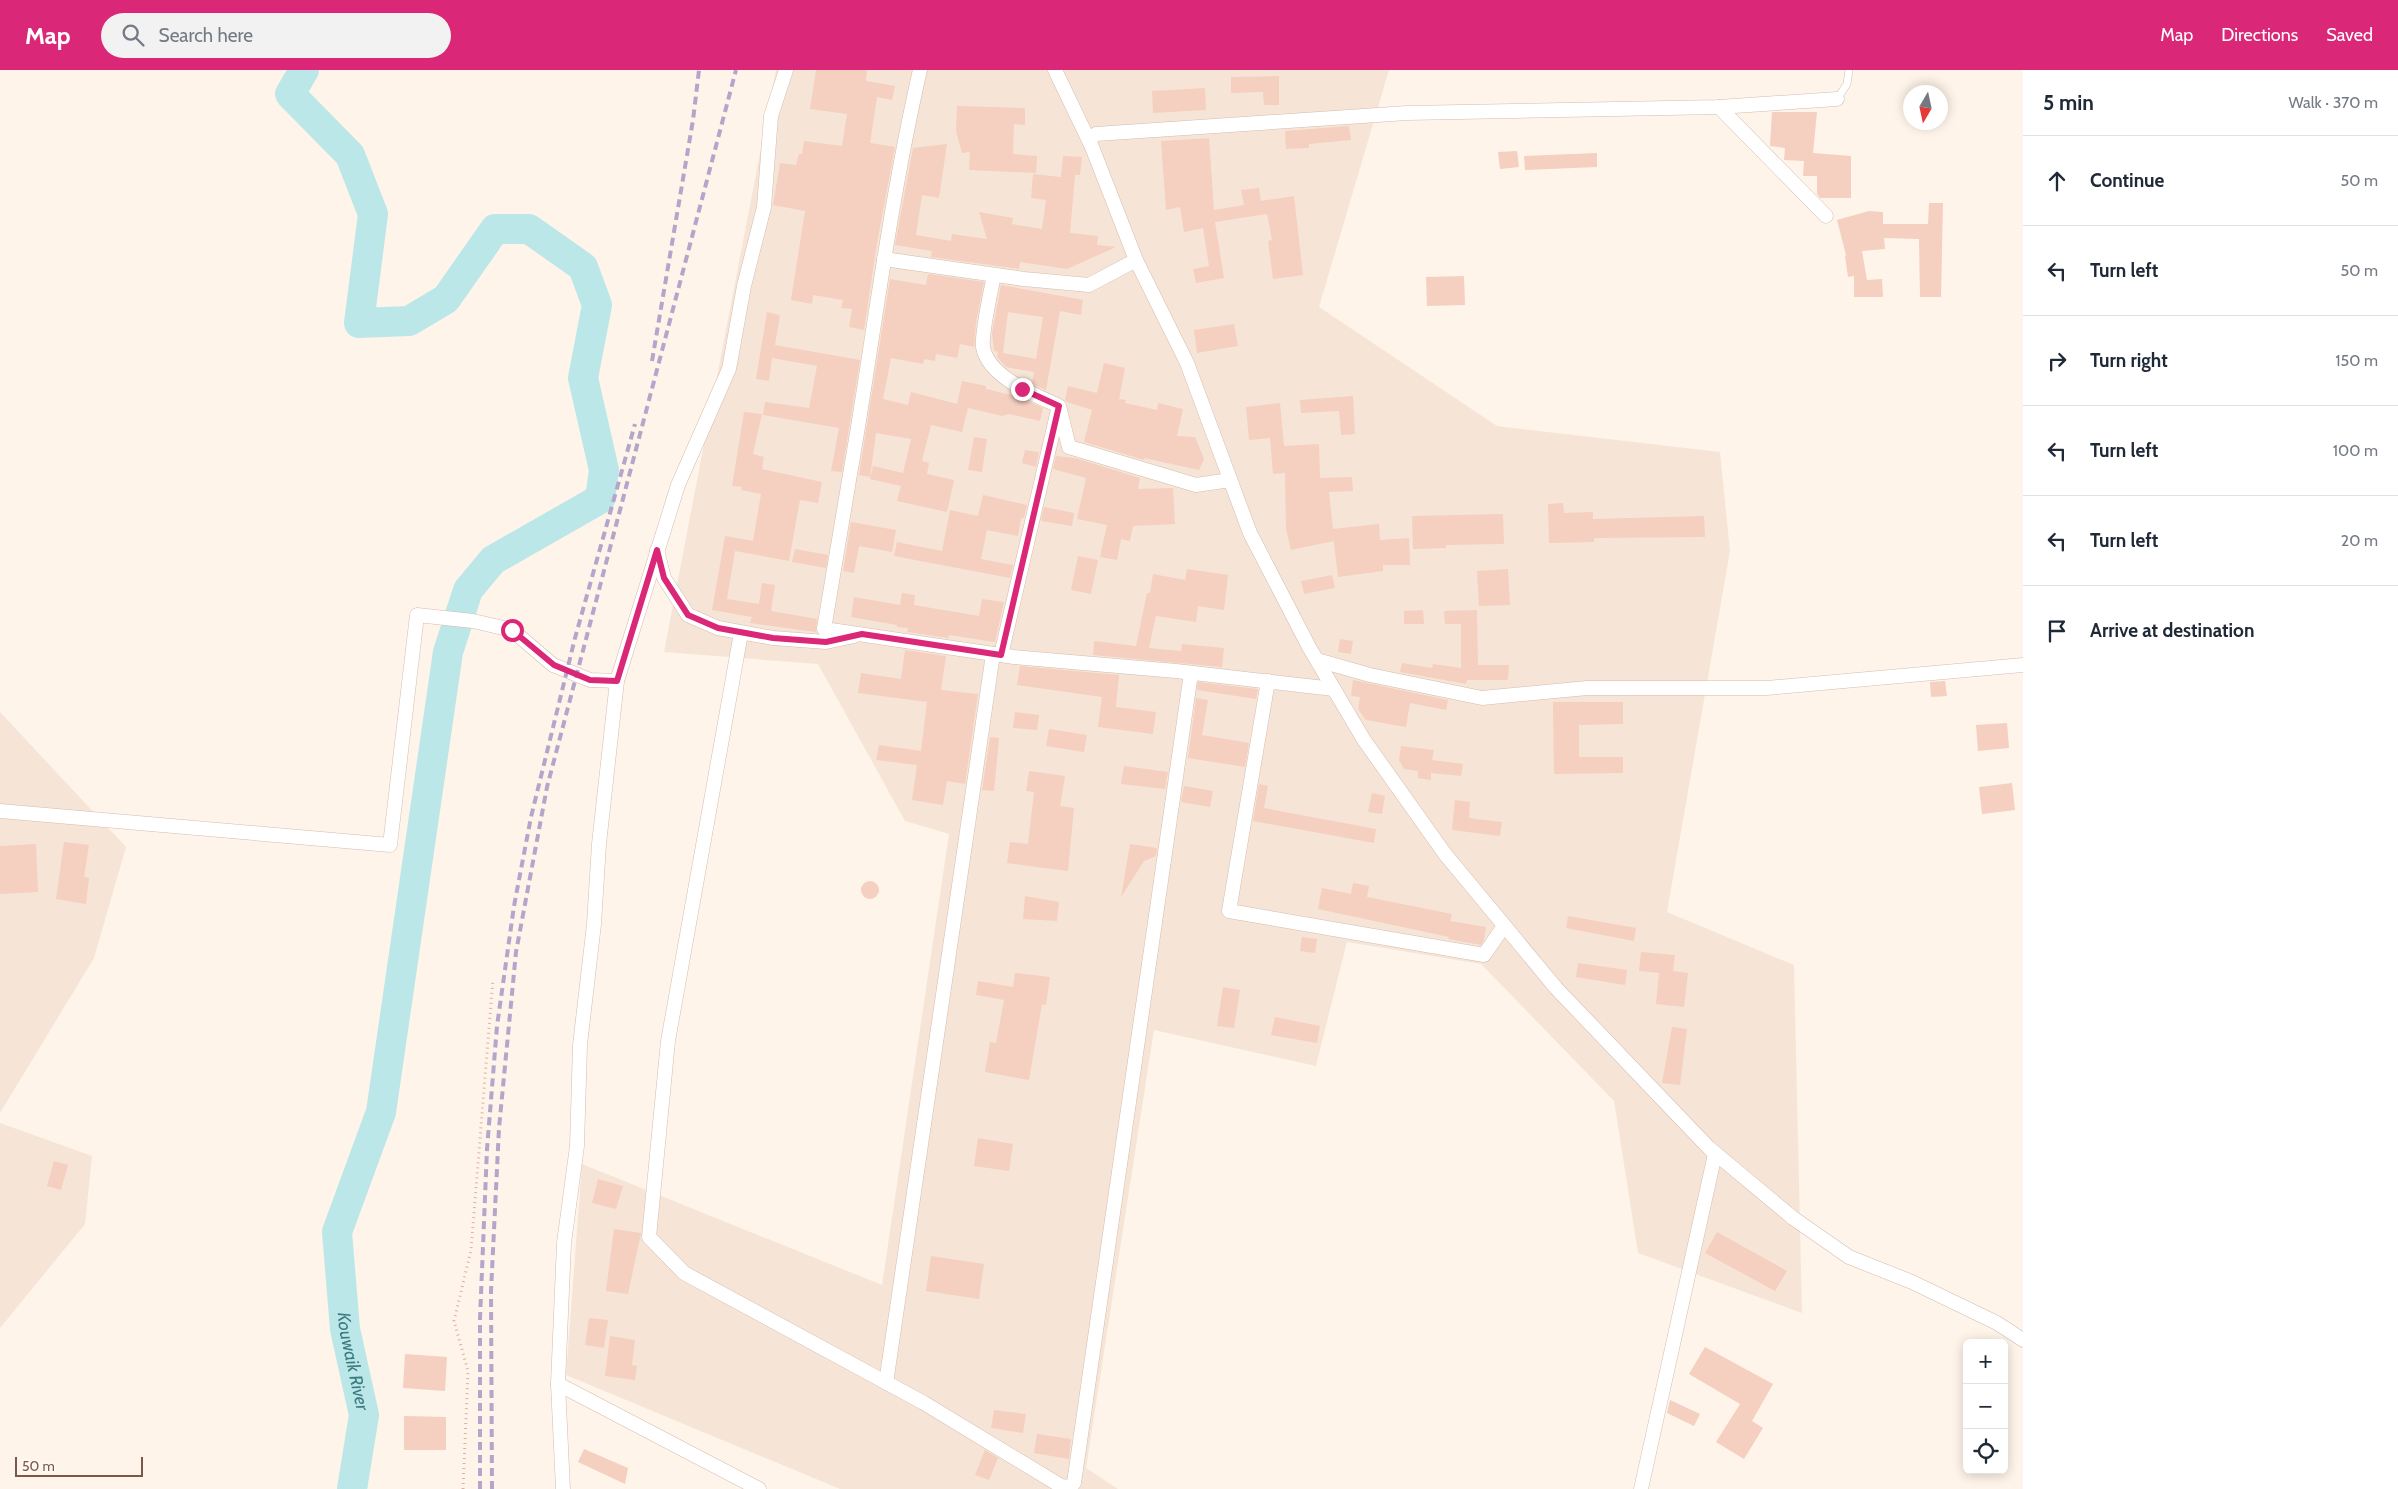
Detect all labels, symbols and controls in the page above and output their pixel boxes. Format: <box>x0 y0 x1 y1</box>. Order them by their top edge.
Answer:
search box <box>101 13 451 58</box>
text: Map <box>25 21 71 50</box>
icon: search <box>119 21 147 49</box>
text: Search here <box>159 24 253 47</box>
text: Map <box>2160 24 2193 46</box>
text: Directions <box>2221 24 2298 46</box>
text: Saved <box>2326 24 2373 46</box>
north arrow <box>1903 85 1948 130</box>
text: 5 min <box>2043 90 2094 115</box>
text: Walk · 370 m <box>2289 93 2378 112</box>
icon: ahead <box>2043 167 2071 195</box>
text: Continue <box>2090 169 2164 192</box>
text: 50 m <box>2341 171 2378 190</box>
icon: left <box>2043 257 2071 285</box>
text: Turn left <box>2090 259 2158 282</box>
text: 50 m <box>2341 261 2378 280</box>
icon: right <box>2043 347 2071 375</box>
text: Turn right <box>2090 349 2168 372</box>
text: 150 m <box>2335 351 2378 370</box>
route end <box>1011 378 1034 401</box>
icon: left <box>2043 437 2071 465</box>
text: Turn left <box>2090 439 2158 462</box>
text: 100 m <box>2333 441 2378 460</box>
icon: left <box>2043 527 2071 555</box>
text: Turn left <box>2090 529 2158 552</box>
text: 20 m <box>2341 531 2378 550</box>
icon: arrive <box>2043 617 2071 645</box>
route start <box>501 619 524 642</box>
text: Arrive at destination <box>2090 619 2254 642</box>
water label: Kouwaik River <box>333 1311 374 1414</box>
map controls <box>1963 1339 2008 1474</box>
button: + <box>1963 1339 2008 1384</box>
button: − <box>1963 1384 2008 1429</box>
button: locate <box>1963 1429 2008 1474</box>
scale bar <box>15 1454 142 1477</box>
text: 50 m <box>22 1457 55 1475</box>

